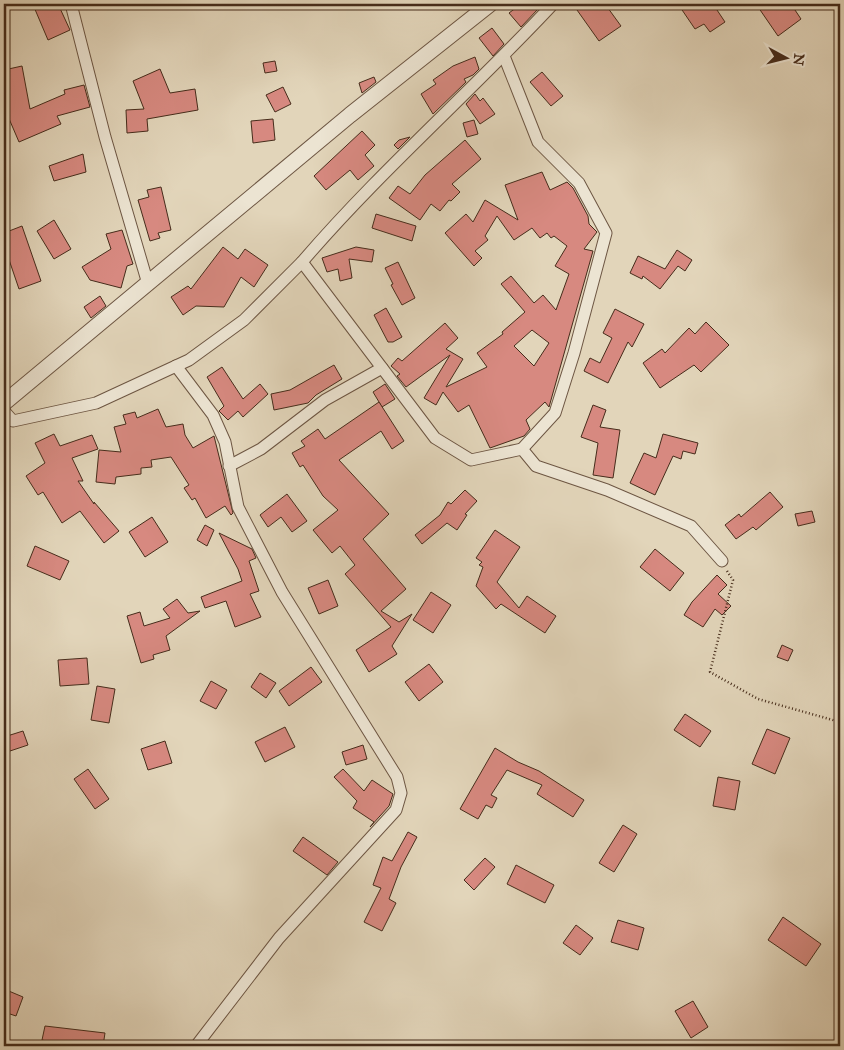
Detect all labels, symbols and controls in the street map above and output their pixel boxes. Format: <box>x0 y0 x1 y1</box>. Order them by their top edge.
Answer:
north arrow <box>762 32 812 82</box>
text: N <box>789 53 808 67</box>

